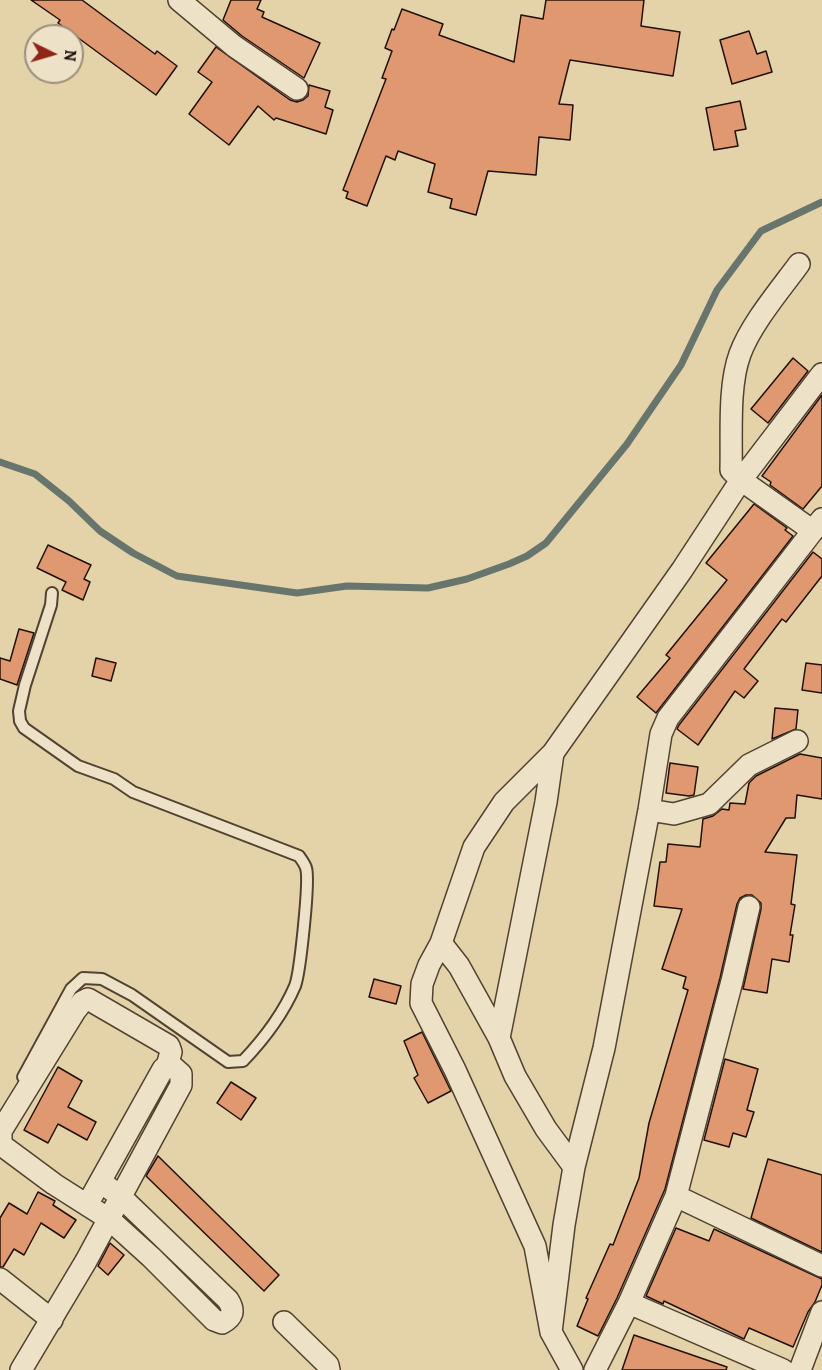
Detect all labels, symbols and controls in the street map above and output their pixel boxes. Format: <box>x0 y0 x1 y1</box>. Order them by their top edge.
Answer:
north arrow <box>24 24 84 84</box>
text: N <box>58 49 81 62</box>

